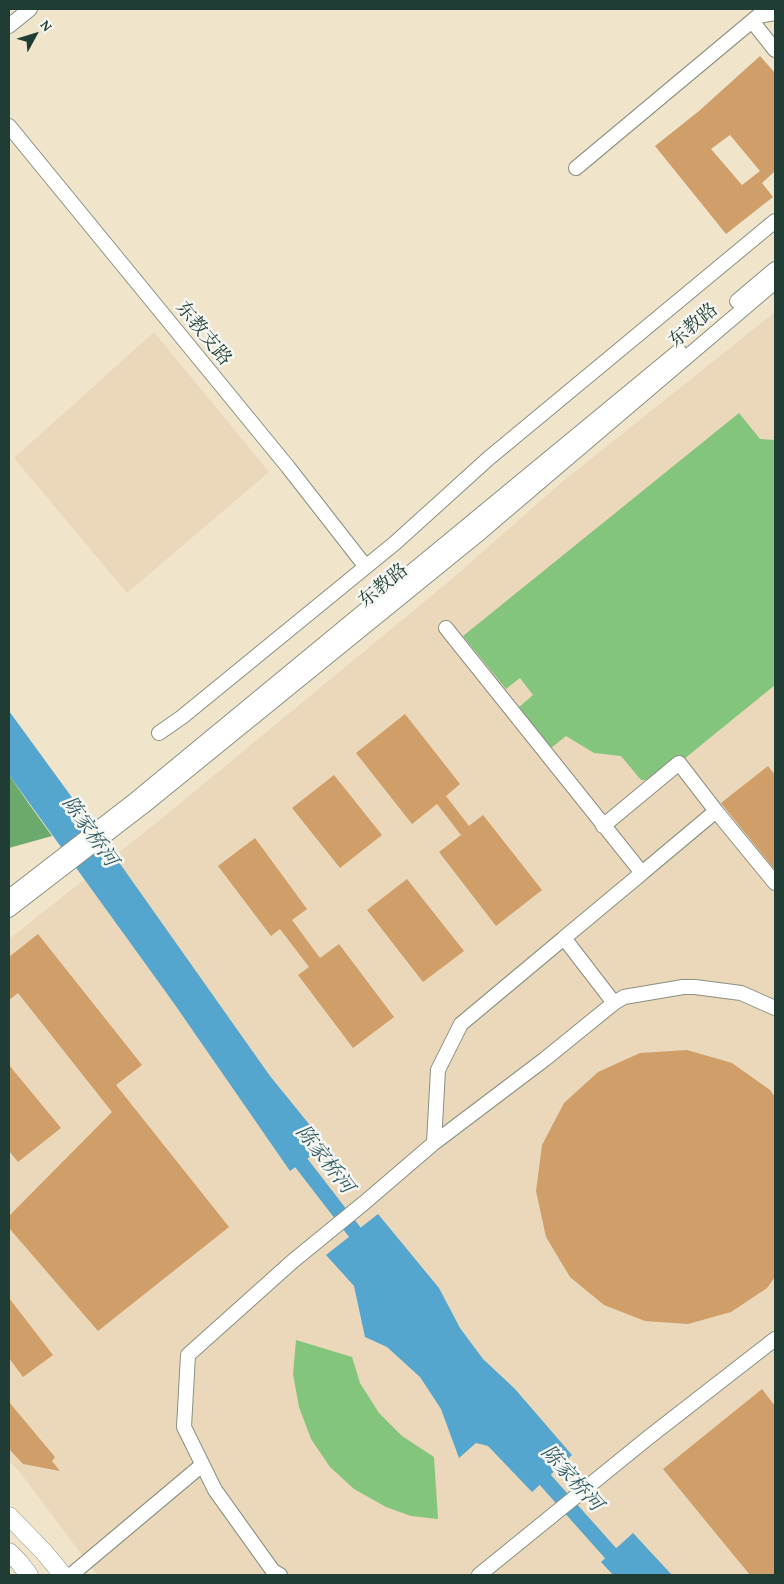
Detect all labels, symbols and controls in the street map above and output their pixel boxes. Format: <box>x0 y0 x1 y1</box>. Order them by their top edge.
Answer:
north arrow <box>10 10 60 60</box>
text: N <box>36 16 57 35</box>
street label: 东教支路 <box>170 297 236 371</box>
street label: 东教路 <box>665 299 723 353</box>
street label: 东教路 <box>355 559 413 613</box>
water label: 陈家桥河 <box>56 792 122 872</box>
water label: 陈家桥河 <box>290 1121 358 1199</box>
water label: 陈家桥河 <box>535 1441 607 1517</box>

